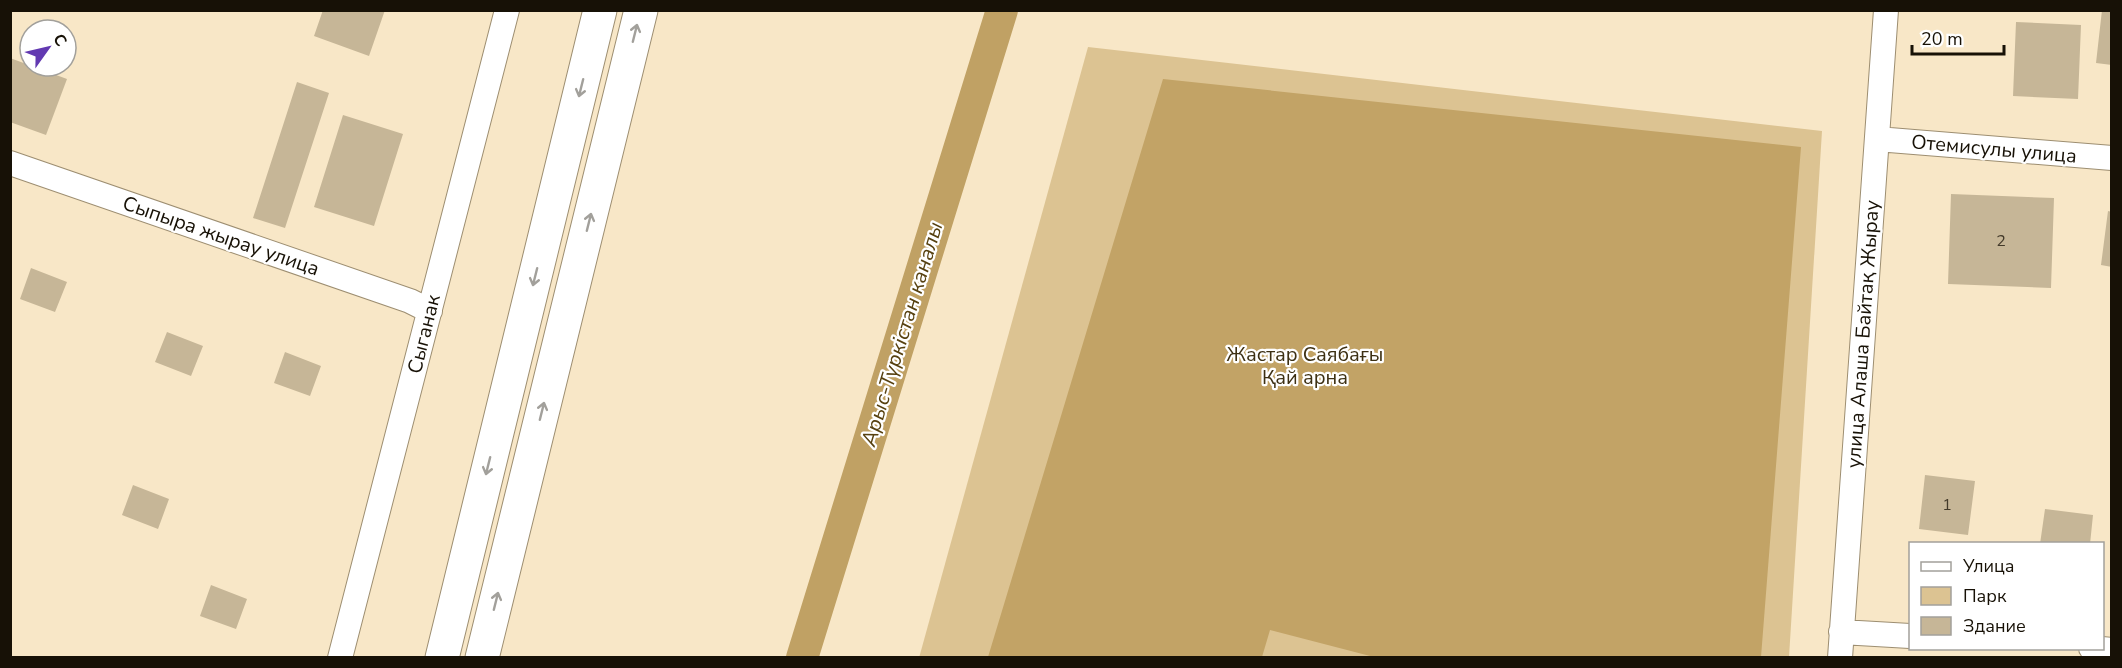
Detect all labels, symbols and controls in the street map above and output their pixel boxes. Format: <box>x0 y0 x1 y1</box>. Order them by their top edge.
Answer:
north arrow <box>18 18 78 78</box>
scale bar <box>1912 18 2004 56</box>
one-way arrow <box>630 23 642 42</box>
text: 20 m <box>1921 27 1963 51</box>
text: С <box>47 30 72 51</box>
one-way arrow <box>575 78 587 97</box>
street label: Отемисулы улица <box>1910 128 2078 170</box>
street label: Сыпыра жырау улица <box>119 190 323 282</box>
street label: улица Алаша Байтақ Жырау <box>1840 199 1886 469</box>
one-way arrow <box>583 213 595 232</box>
water label: Арыс-Түркістан каналы <box>854 218 949 451</box>
house number: 2 <box>1996 230 2006 252</box>
one-way arrow <box>528 267 540 286</box>
street label: Сыганак <box>401 291 447 376</box>
park label: Жастар Саябағы Қай арна <box>1227 341 1383 391</box>
one-way arrow <box>537 402 549 421</box>
one-way arrow <box>482 457 494 476</box>
house number: 1 <box>1942 494 1952 516</box>
legend <box>1909 542 2104 650</box>
text: Улица <box>1962 554 2014 578</box>
text: Парк <box>1963 584 2007 608</box>
one-way arrow <box>490 591 502 610</box>
text: Здание <box>1963 614 2026 638</box>

